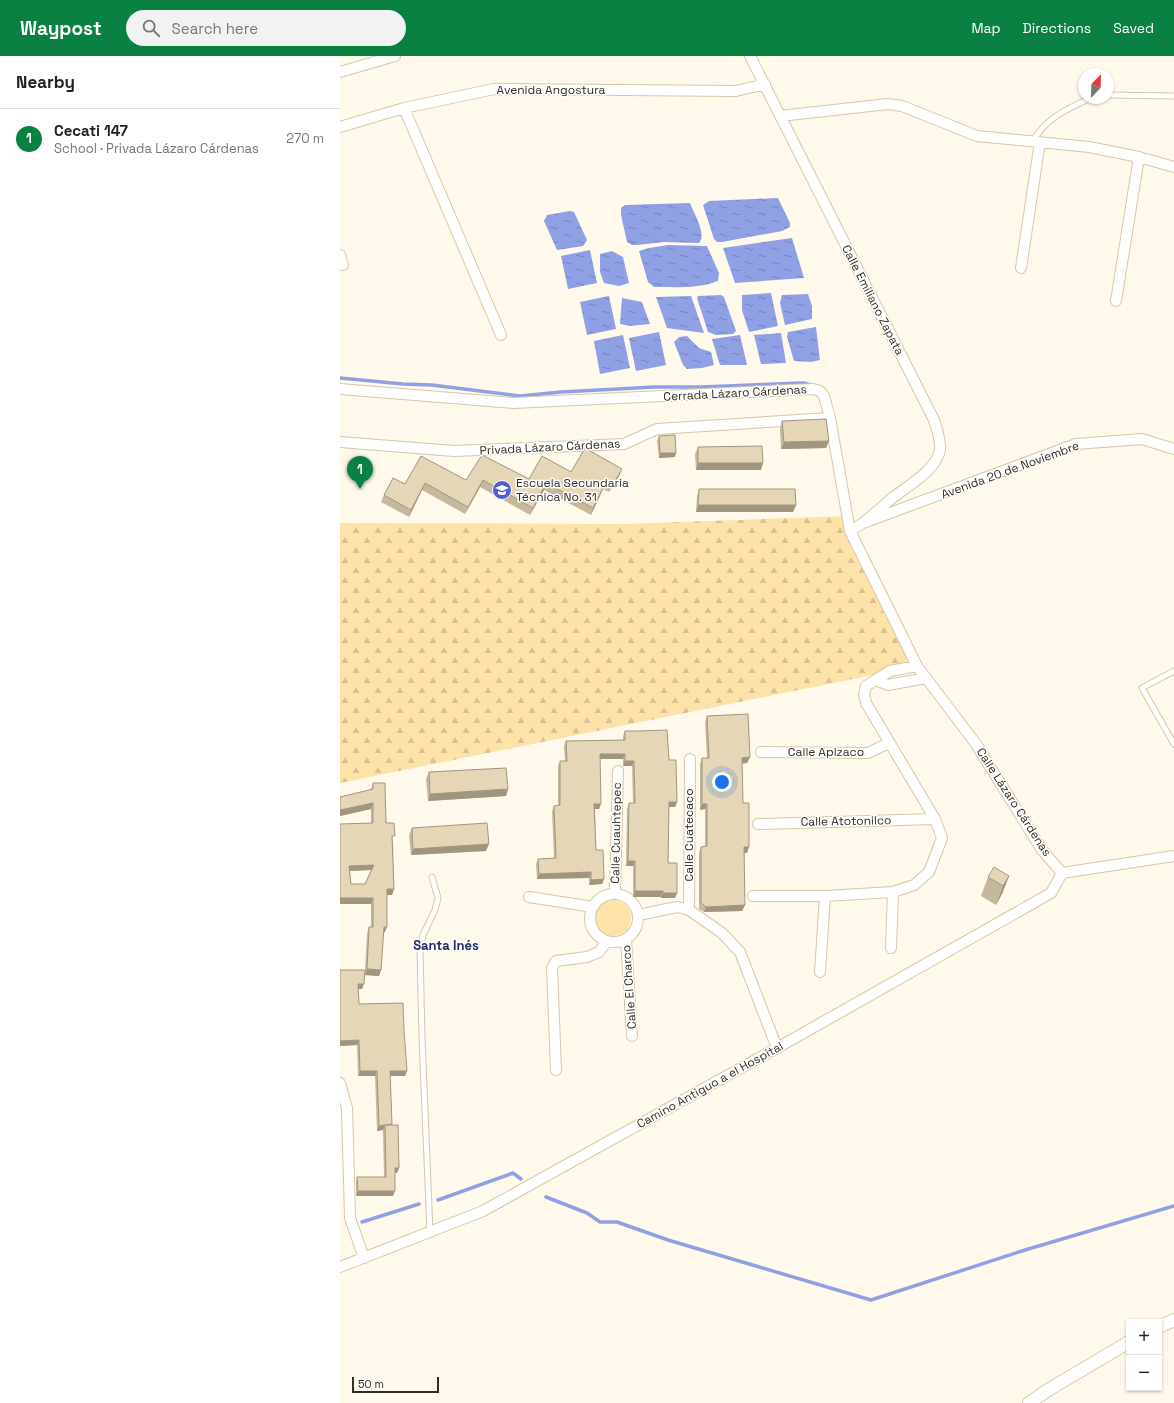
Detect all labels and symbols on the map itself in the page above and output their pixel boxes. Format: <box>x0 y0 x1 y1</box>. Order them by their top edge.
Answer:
north arrow <box>1078 68 1114 104</box>
street label: Avenida Angostura <box>497 82 606 98</box>
street label: Calle Emiliano Zapata <box>838 242 908 358</box>
street label: Cerrada Lázaro Cárdenas <box>663 381 807 405</box>
street label: Privada Lázaro Cárdenas <box>479 435 621 459</box>
street label: Avenida 20 de Noviembre <box>939 438 1081 502</box>
pin: 1 <box>347 456 373 489</box>
place label: Escuela Secundaria Técnica No. 31 <box>516 475 629 505</box>
school or university icon: Escuela Secundaria Técnica No. 31 <box>491 479 513 501</box>
street label: Calle Apizaco <box>788 744 864 760</box>
street label: Calle Lázaro Cárdenas <box>973 745 1055 859</box>
your location <box>712 772 732 792</box>
street label: Calle Cuauhtepec <box>607 782 625 884</box>
street label: Calle Cuatecaco <box>681 788 697 882</box>
street label: Calle Atotonilco <box>800 812 892 830</box>
district label: Santa Inés <box>413 937 479 954</box>
street label: Calle El Charco <box>618 944 640 1030</box>
street label: Camino Antiguo a el Hospital <box>634 1038 786 1132</box>
scale bar <box>352 1375 439 1394</box>

